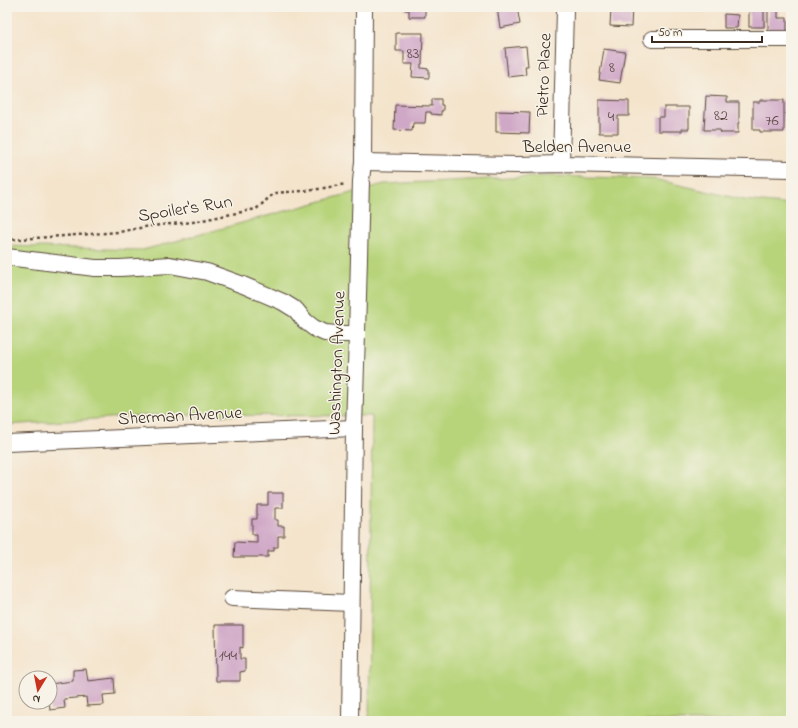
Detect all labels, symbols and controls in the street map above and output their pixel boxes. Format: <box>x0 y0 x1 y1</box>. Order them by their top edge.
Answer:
scale bar <box>652 18 762 44</box>
text: 50 m <box>658 24 682 42</box>
street label: Pietro Place <box>531 32 559 118</box>
house number: 83 <box>407 42 419 66</box>
house number: 8 <box>609 56 615 80</box>
house number: 82 <box>714 104 728 128</box>
house number: 4 <box>608 105 615 129</box>
house number: 76 <box>765 109 779 133</box>
street label: Belden Avenue <box>522 135 632 161</box>
street label: Spoiler's Run <box>136 190 234 230</box>
street label: Washington Avenue <box>322 290 355 436</box>
street label: Sherman Avenue <box>117 401 244 433</box>
house number: 144 <box>219 644 238 668</box>
north arrow <box>18 670 58 710</box>
text: N <box>31 690 41 707</box>

